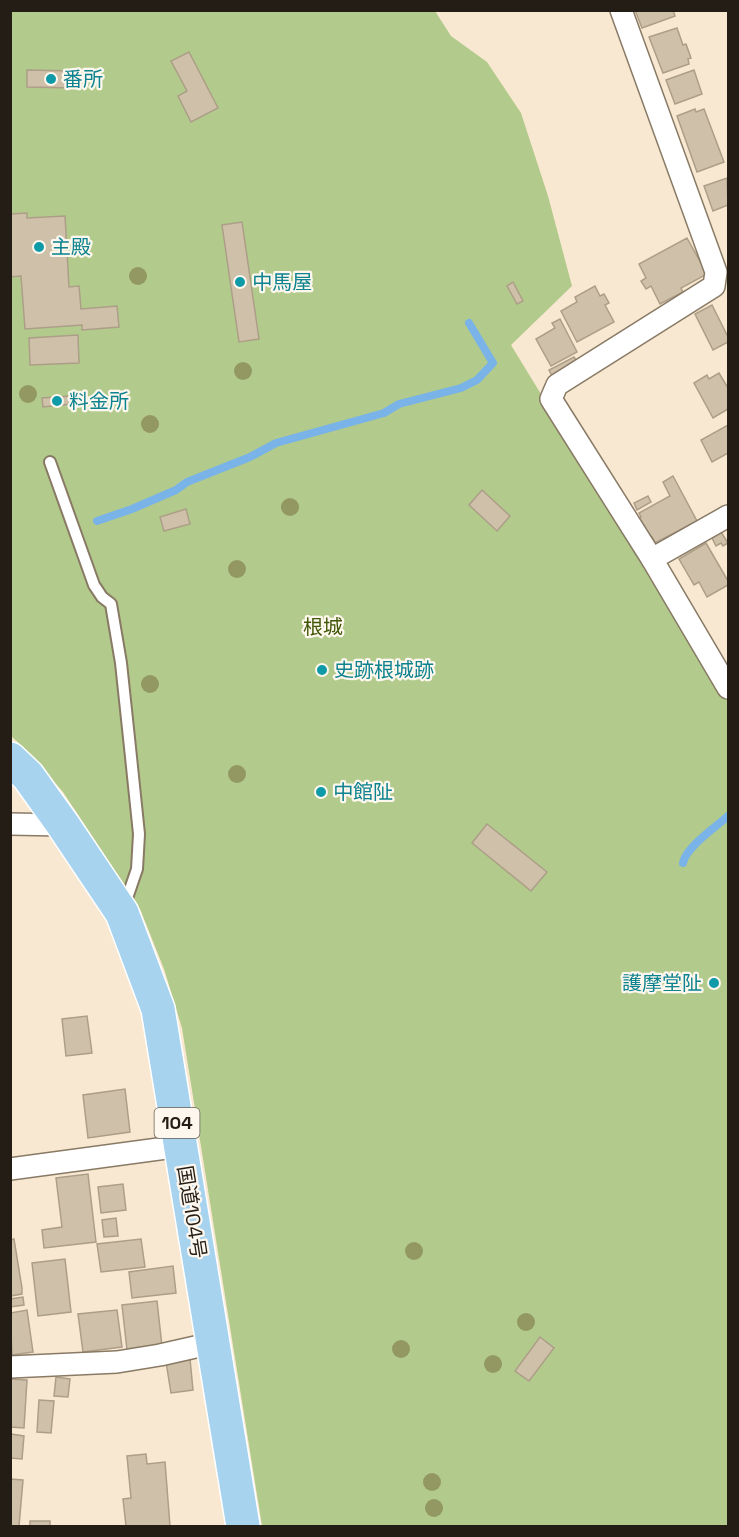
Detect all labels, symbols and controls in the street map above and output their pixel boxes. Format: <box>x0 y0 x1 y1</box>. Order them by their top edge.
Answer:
place label: 番所 <box>63 66 103 92</box>
marker: 番所 <box>44 72 58 86</box>
place label: 主殿 <box>51 234 91 260</box>
marker: 主殿 <box>32 240 46 254</box>
place label: 中馬屋 <box>252 269 312 295</box>
marker: 中馬屋 <box>233 275 247 289</box>
place label: 料金所 <box>69 388 129 414</box>
marker: 料金所 <box>50 394 64 408</box>
park label: 根城 <box>303 614 343 640</box>
place label: 史跡根城跡 <box>334 657 434 683</box>
marker: 史跡根城跡 <box>315 663 329 677</box>
place label: 中館阯 <box>333 779 393 805</box>
marker: 中館阯 <box>314 785 328 799</box>
place label: 護摩堂阯 <box>622 970 702 996</box>
marker: 護摩堂阯 <box>707 976 721 990</box>
road number: 104 <box>154 1108 200 1138</box>
street label: 国道104号 <box>172 1164 212 1260</box>

